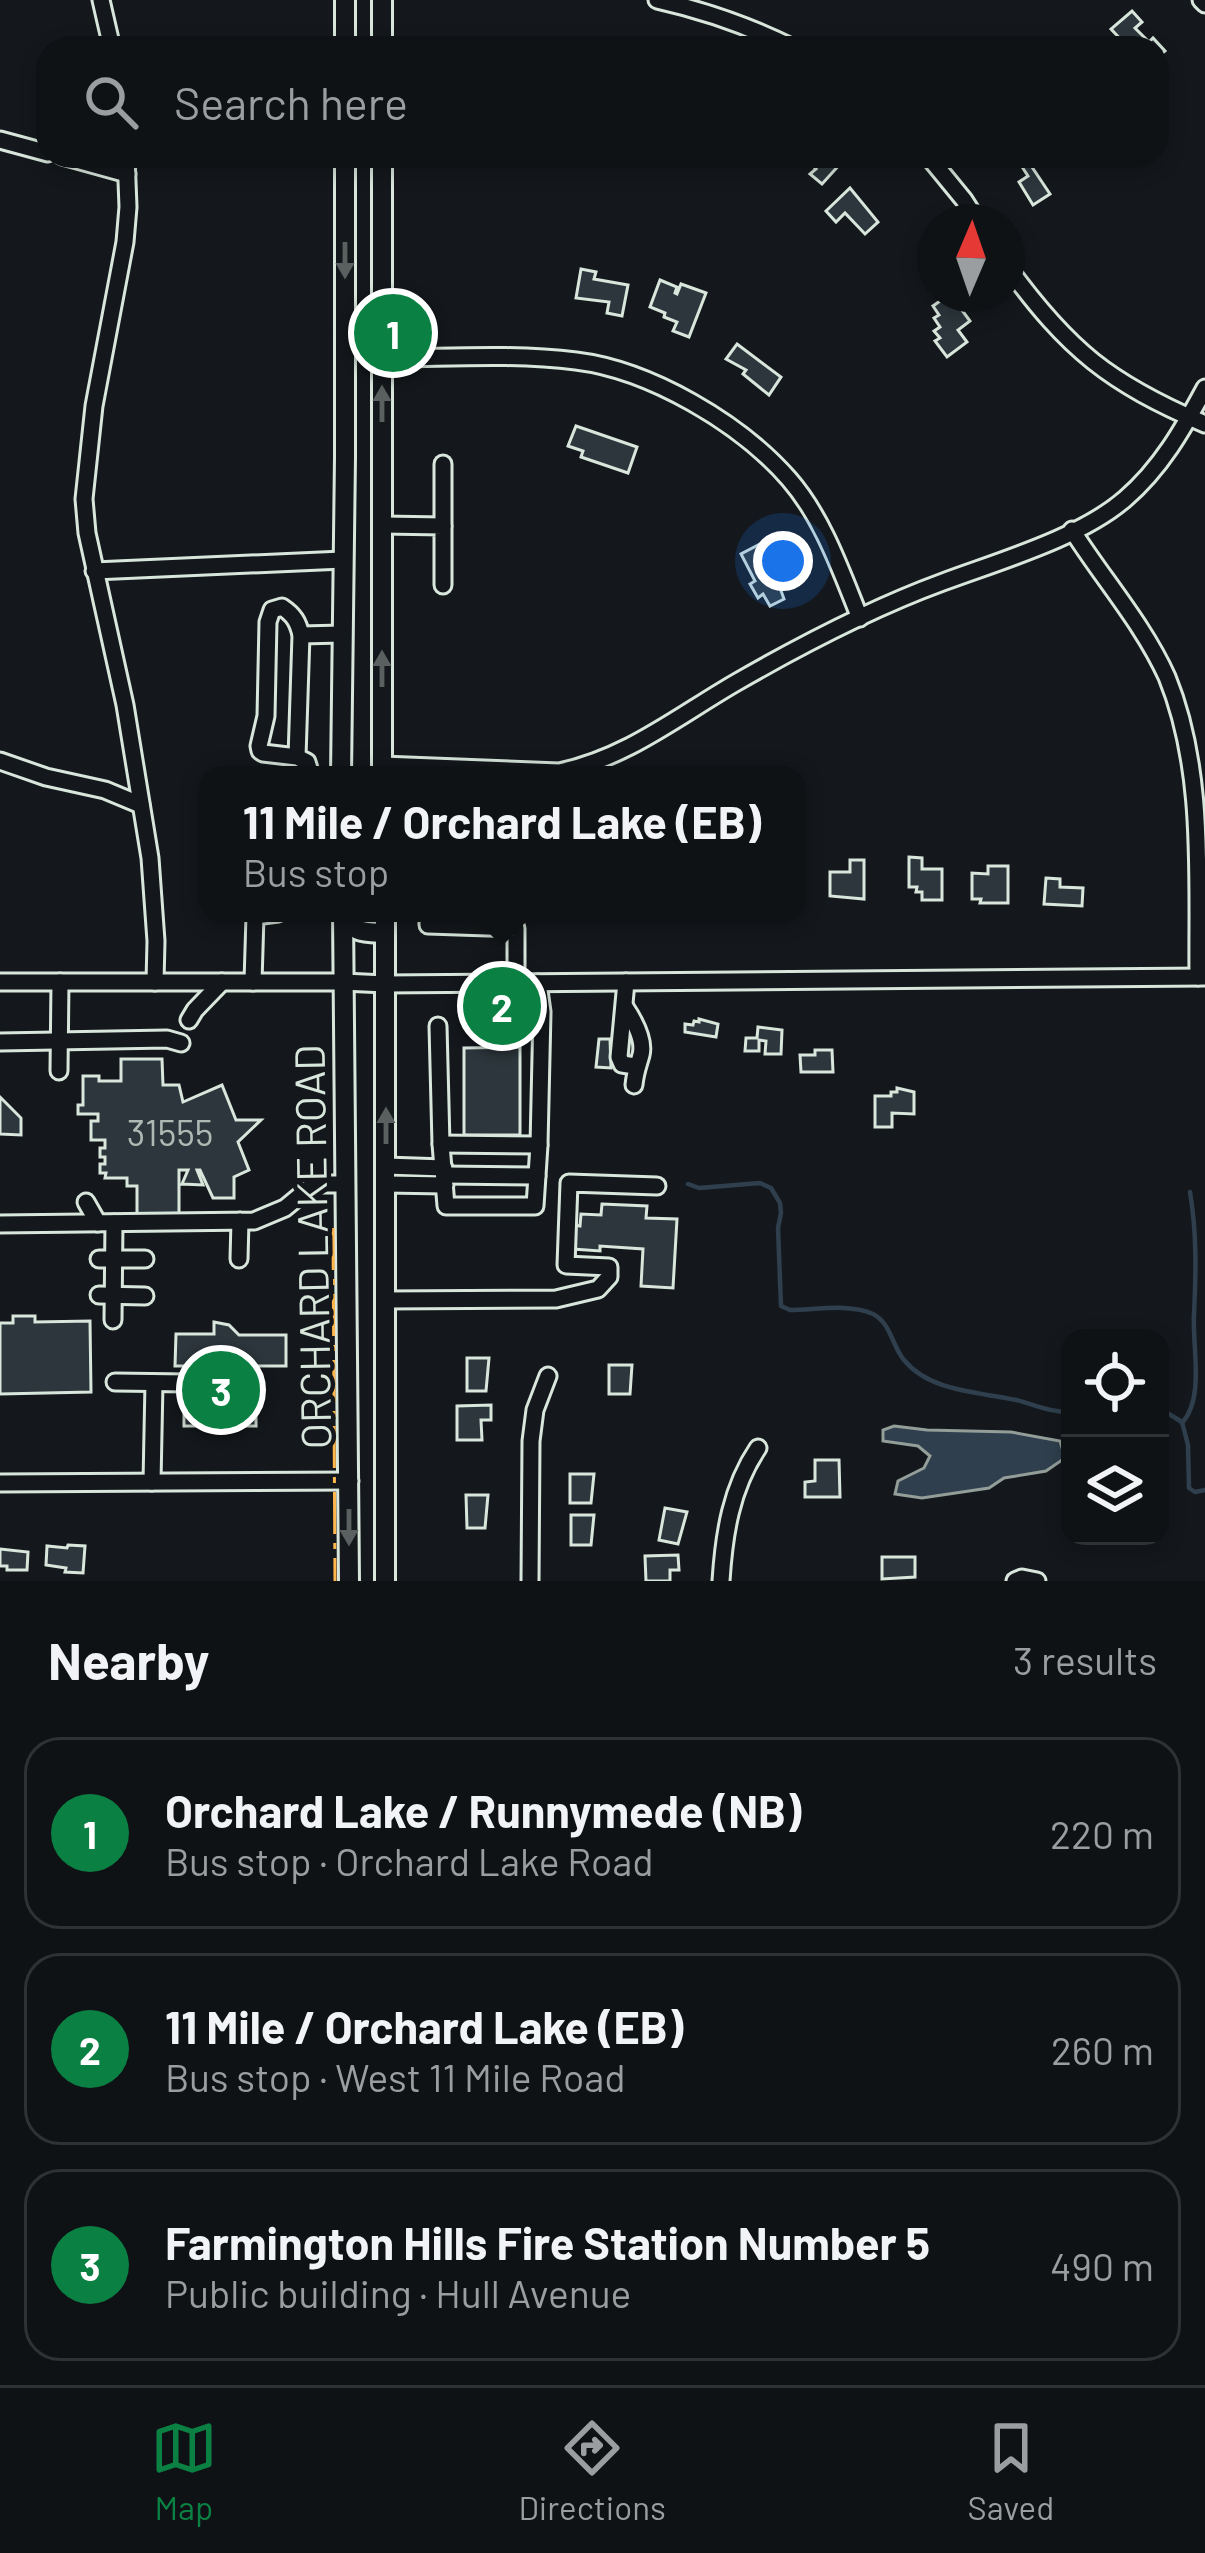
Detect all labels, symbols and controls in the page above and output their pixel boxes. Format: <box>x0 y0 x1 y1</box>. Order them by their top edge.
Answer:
search box <box>36 36 1169 168</box>
icon: search <box>78 69 144 135</box>
text: Search here <box>174 75 408 129</box>
north arrow <box>917 204 1025 312</box>
one-way arrow <box>335 242 355 280</box>
pin: 1 <box>354 288 432 378</box>
one-way arrow <box>373 384 392 422</box>
your location <box>753 531 813 591</box>
one-way arrow <box>372 649 392 687</box>
popup <box>199 766 805 922</box>
text: 11 Mile / Orchard Lake (EB) <box>243 794 761 848</box>
text: Bus stop <box>243 848 389 895</box>
pin: 2 <box>463 961 541 1051</box>
street label: ORCHARD LAKE ROAD <box>282 1044 340 1450</box>
one-way arrow <box>376 1106 396 1144</box>
house number: 31555 <box>127 1110 213 1153</box>
map controls <box>1061 1329 1169 1545</box>
button: locate <box>1061 1329 1169 1437</box>
pin: 3 <box>182 1345 260 1435</box>
button: layers <box>1061 1437 1169 1545</box>
one-way arrow <box>339 1509 359 1547</box>
text: Nearby <box>48 1629 209 1690</box>
text: 3 results <box>1013 1636 1157 1683</box>
text: Orchard Lake / Runnymede (NB) <box>165 1783 801 1837</box>
text: 1 <box>83 1810 97 1857</box>
text: 220 m <box>1050 1810 1154 1857</box>
text: Bus stop · Orchard Lake Road <box>165 1837 654 1884</box>
text: 11 Mile / Orchard Lake (EB) <box>165 1999 683 2053</box>
text: 2 <box>79 2026 101 2073</box>
text: 260 m <box>1051 2026 1154 2073</box>
text: Bus stop · West 11 Mile Road <box>165 2053 626 2100</box>
text: Farmington Hills Fire Station Number 5 <box>165 2215 930 2269</box>
text: 3 <box>79 2242 101 2289</box>
text: 490 m <box>1050 2242 1154 2289</box>
text: Public building · Hull Avenue <box>165 2269 631 2316</box>
tab: Map <box>151 2415 217 2527</box>
tab: Directions <box>518 2415 666 2527</box>
tab: Saved <box>968 2415 1054 2527</box>

